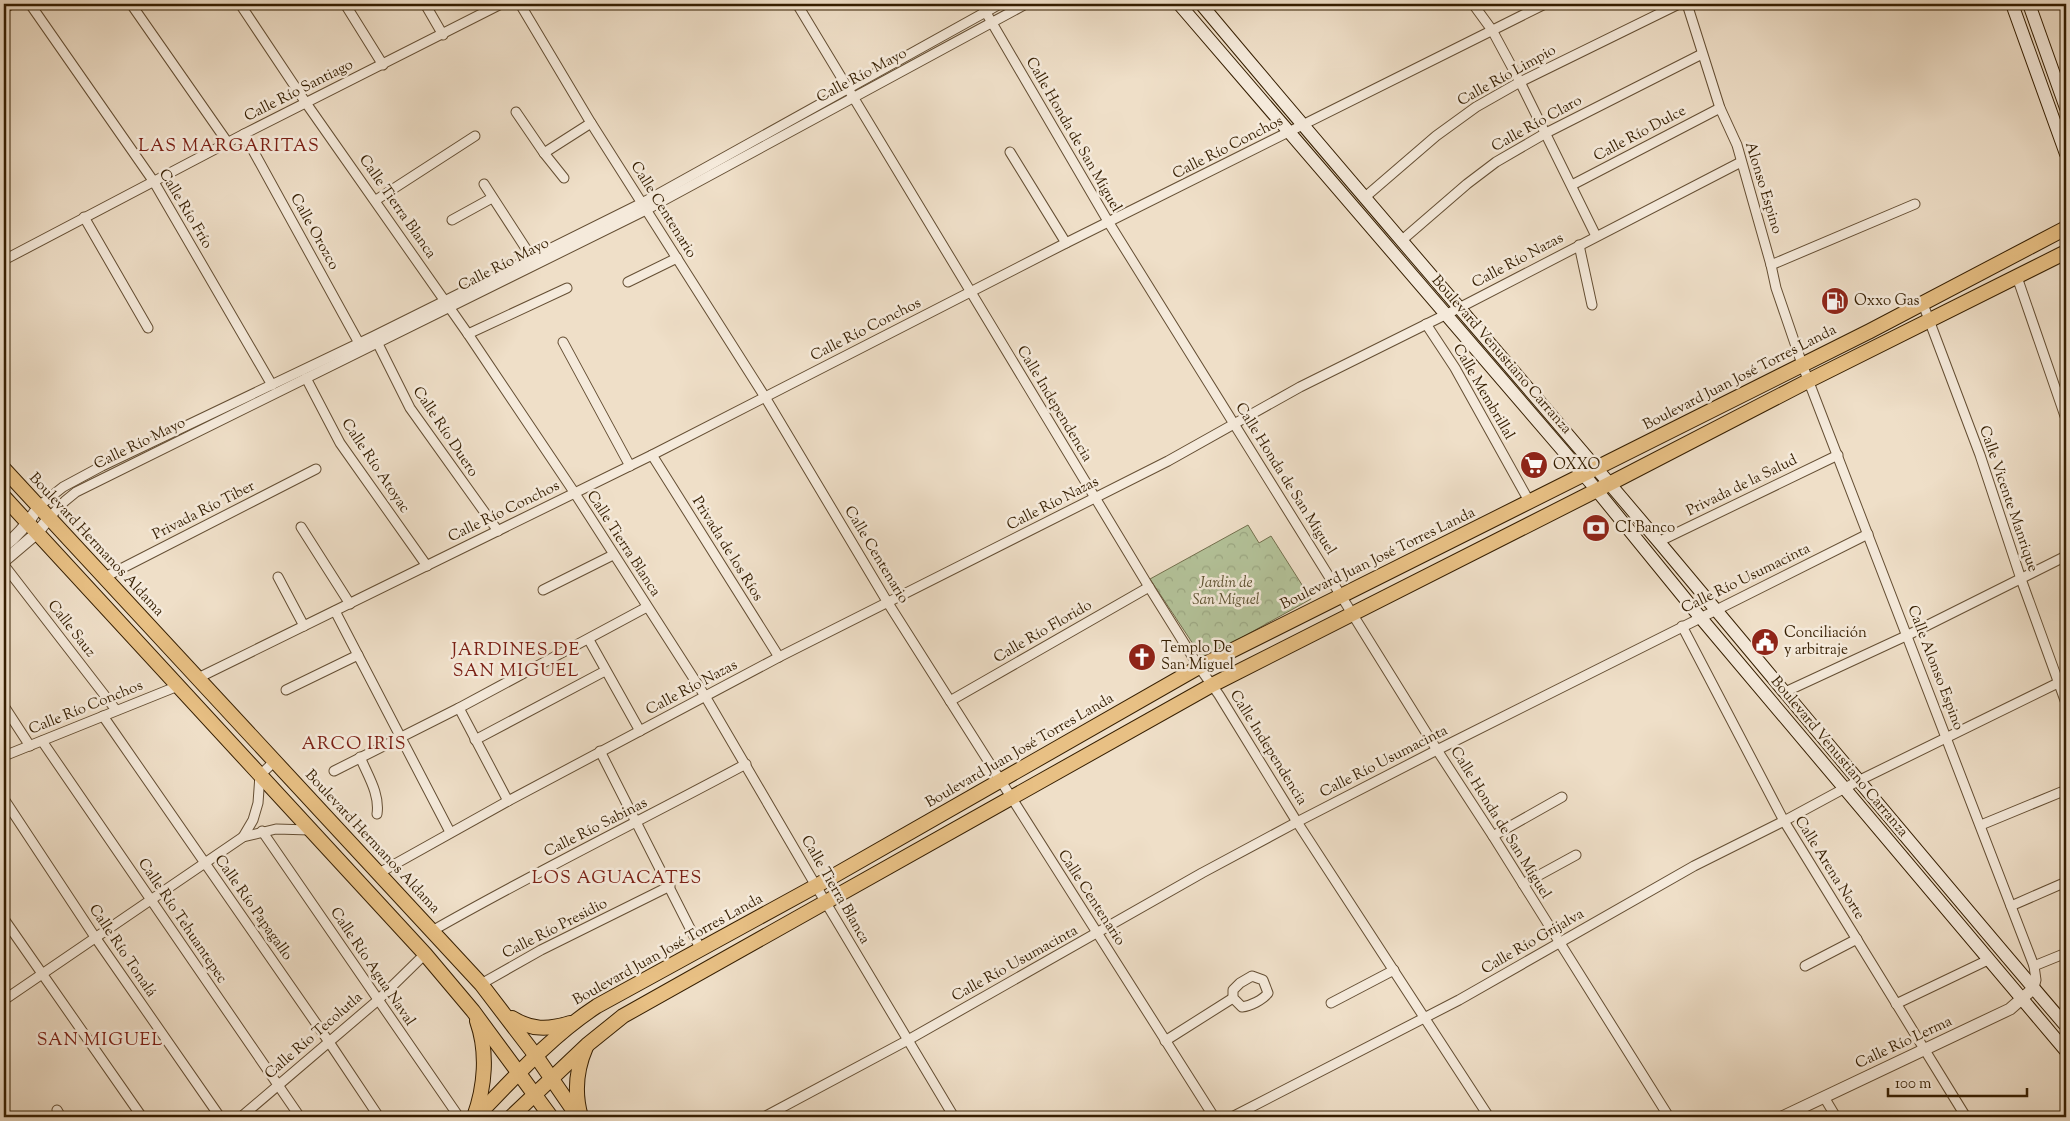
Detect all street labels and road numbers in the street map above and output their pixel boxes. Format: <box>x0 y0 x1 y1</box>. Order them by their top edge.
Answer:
street label: Calle Río Limpio <box>1454 40 1560 112</box>
street label: Calle Río Mayo <box>813 43 911 109</box>
street label: Calle Río Santiago <box>241 54 357 128</box>
street label: Calle Honda de San Miguel <box>1020 54 1126 216</box>
street label: Calle Río Claro <box>1488 90 1586 158</box>
street label: Calle Río Dulce <box>1590 101 1690 167</box>
street label: Calle Río Conchos <box>1169 111 1287 185</box>
street label: Alonso Espino <box>1739 139 1787 237</box>
street label: Calle Tierra Blanca <box>353 151 441 263</box>
street label: Calle Centenario <box>625 158 701 262</box>
street label: Calle Río Frío <box>153 165 217 253</box>
street label: Calle Orozco <box>284 190 344 274</box>
street label: Calle Río Nazas <box>1469 228 1568 294</box>
street label: Calle Río Mayo <box>455 233 553 297</box>
street label: Boulevard Venustiano Carranza <box>1426 271 1576 439</box>
street label: Calle Río Conchos <box>807 293 925 367</box>
street label: Boulevard Juan José Torres Landa <box>1640 320 1840 436</box>
street label: Calle Membrillal <box>1447 340 1519 444</box>
street label: Calle Independencia <box>1011 342 1097 466</box>
street label: Calle Río Duero <box>407 383 483 481</box>
street label: Calle Honda de San Miguel <box>1229 399 1341 559</box>
street label: Calle Río Mayo <box>91 413 189 475</box>
street label: Calle Río Atoyac <box>336 415 414 517</box>
street label: Calle Vicente Manrique <box>1973 423 2043 575</box>
street label: Privada de la Salud <box>1683 450 1801 522</box>
street label: Boulevard Hermanos Aldama <box>24 468 168 622</box>
street label: Calle Río Nazas <box>1003 472 1103 536</box>
street label: Privada Río Tiber <box>149 476 259 546</box>
street label: Calle Río Conchos <box>445 476 563 548</box>
street label: Calle Tierra Blanca <box>581 487 665 601</box>
street label: Privada de los Ríos <box>686 493 768 606</box>
street label: Calle Centenario <box>839 502 913 608</box>
street label: Boulevard Juan José Torres Landa <box>1277 503 1479 615</box>
street label: Calle Río Usumacinta <box>1678 539 1814 619</box>
street label: Calle Río Florido <box>990 595 1096 669</box>
street label: Calle Sauz <box>42 596 100 662</box>
street label: Calle Alonso Espino <box>1902 603 1968 733</box>
street label: Calle Río Nazas <box>643 655 742 721</box>
street label: Boulevard Venustiano Carranza <box>1765 672 1913 842</box>
street label: Calle Río Conchos <box>26 675 146 741</box>
street label: Calle Independencia <box>1224 686 1312 810</box>
street label: Boulevard Juan José Torres Landa <box>922 688 1118 814</box>
street label: Calle Río Usumacinta <box>1316 721 1452 803</box>
street label: Calle Honda de San Miguel <box>1444 743 1556 903</box>
street label: Boulevard Hermanos Aldama <box>300 765 444 919</box>
street label: Calle Río Sabinas <box>541 793 651 863</box>
street label: Calle Arena Norte <box>1789 812 1869 924</box>
street label: Calle Tierra Blanca <box>795 832 875 948</box>
street label: Calle Centenario <box>1052 846 1130 950</box>
street label: Calle Río Papagallo <box>209 851 297 965</box>
street label: Calle Río Tehuantepec <box>132 854 232 988</box>
street label: Boulevard Juan José Torres Landa <box>569 889 767 1011</box>
street label: Calle Río Presidio <box>499 893 611 965</box>
street label: Calle Río Tonalá <box>83 900 161 1002</box>
street label: Calle Río Agua Naval <box>324 903 420 1031</box>
street label: Calle Río Grijalva <box>1478 904 1588 980</box>
street label: Calle Río Usumacinta <box>948 921 1082 1007</box>
street label: Calle Río Tecolutla <box>260 987 368 1084</box>
street label: Calle Río Lerma <box>1852 1011 1956 1075</box>

